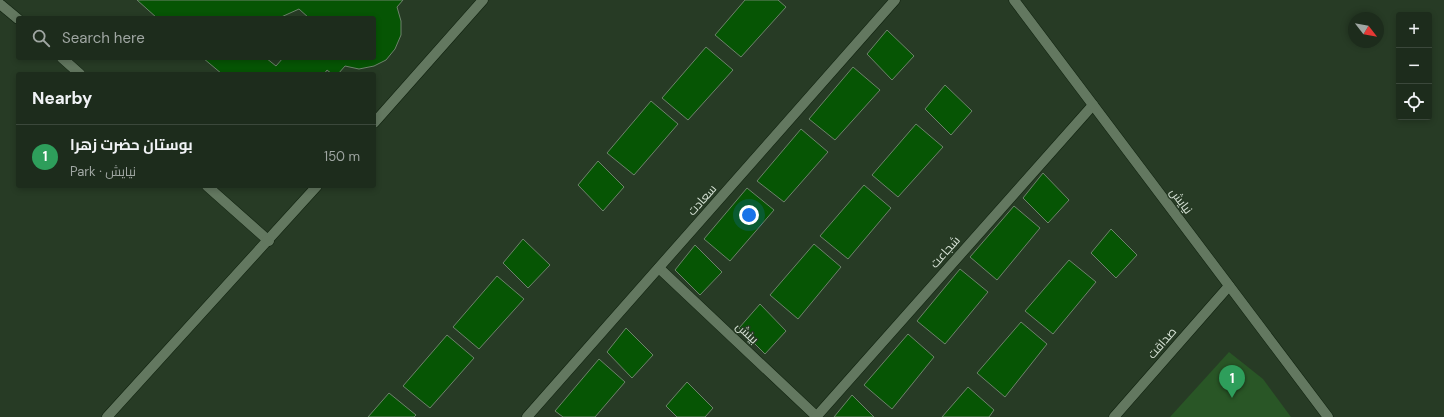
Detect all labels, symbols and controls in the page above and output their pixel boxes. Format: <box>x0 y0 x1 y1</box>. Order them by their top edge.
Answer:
north arrow <box>1348 12 1384 48</box>
map controls <box>1396 12 1432 120</box>
button: + <box>1396 12 1432 48</box>
search box <box>16 16 376 60</box>
icon: search <box>30 27 52 49</box>
text: Search here <box>62 28 145 48</box>
button: − <box>1396 48 1432 84</box>
button: locate <box>1396 84 1432 120</box>
text: Nearby <box>32 87 92 109</box>
text: بوستان حضرت زهرا <box>70 135 193 155</box>
text: 1 <box>43 148 47 165</box>
text: 150 m <box>324 148 360 165</box>
text: Park · نیایش <box>70 163 136 180</box>
street label: سعادت <box>684 181 720 219</box>
street label: نیایش <box>1166 185 1196 217</box>
your location <box>739 205 759 225</box>
street label: شجاعت <box>926 233 964 271</box>
street label: بینش <box>732 319 762 347</box>
street label: صداقت <box>1144 324 1180 362</box>
pin: 1 <box>1219 365 1245 398</box>

